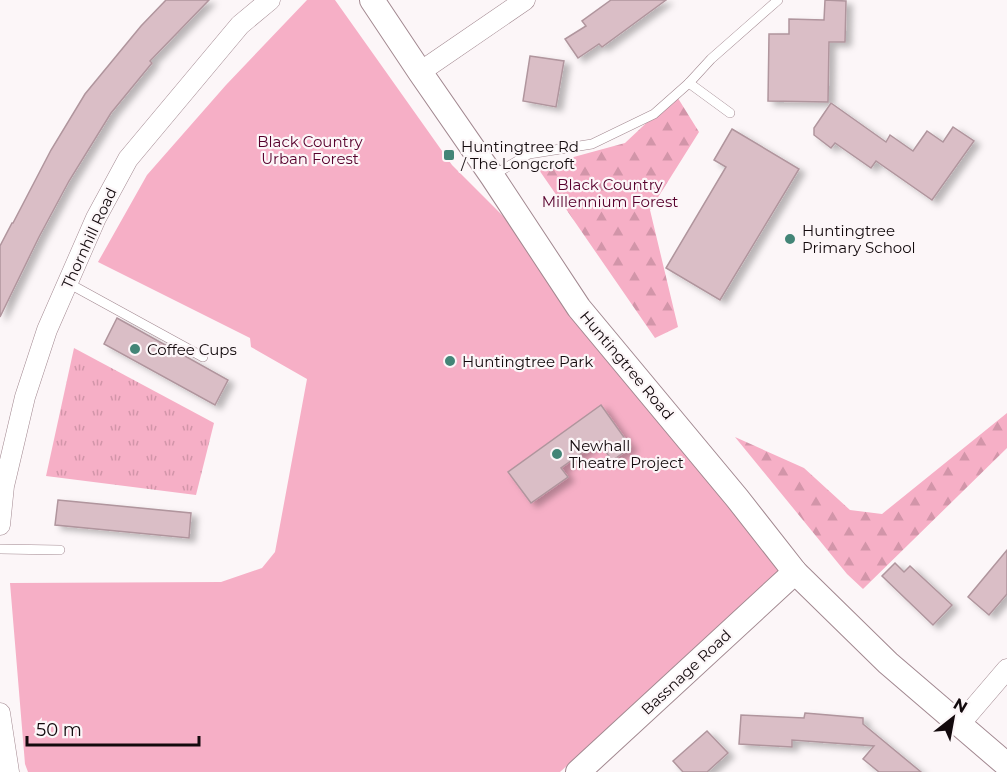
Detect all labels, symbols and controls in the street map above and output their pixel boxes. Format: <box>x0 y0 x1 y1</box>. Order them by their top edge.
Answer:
park label: Black Country Urban Forest <box>257 132 364 168</box>
place label: Huntingtree Rd / The Longcroft <box>460 137 579 173</box>
marker: Huntingtree Rd / The Longcroft <box>442 148 456 162</box>
park label: Black Country Millennium Forest <box>542 175 678 211</box>
street label: Thornhill Road <box>57 184 121 292</box>
place label: Huntingtree Primary School <box>802 221 916 257</box>
marker: Huntingtree Primary School <box>783 232 797 246</box>
street label: Huntingtree Road <box>576 307 678 423</box>
place label: Coffee Cups <box>147 340 237 359</box>
marker: Coffee Cups <box>128 342 142 356</box>
place label: Huntingtree Park <box>462 352 593 371</box>
marker: Huntingtree Park <box>443 354 457 368</box>
place label: Newhall Theatre Project <box>569 436 684 472</box>
marker: Newhall Theatre Project <box>550 447 564 461</box>
street label: Bassnage Road <box>637 625 735 719</box>
north arrow <box>923 688 983 748</box>
text: N <box>950 694 971 717</box>
scale bar <box>27 709 200 747</box>
text: 50 m <box>36 719 82 741</box>

